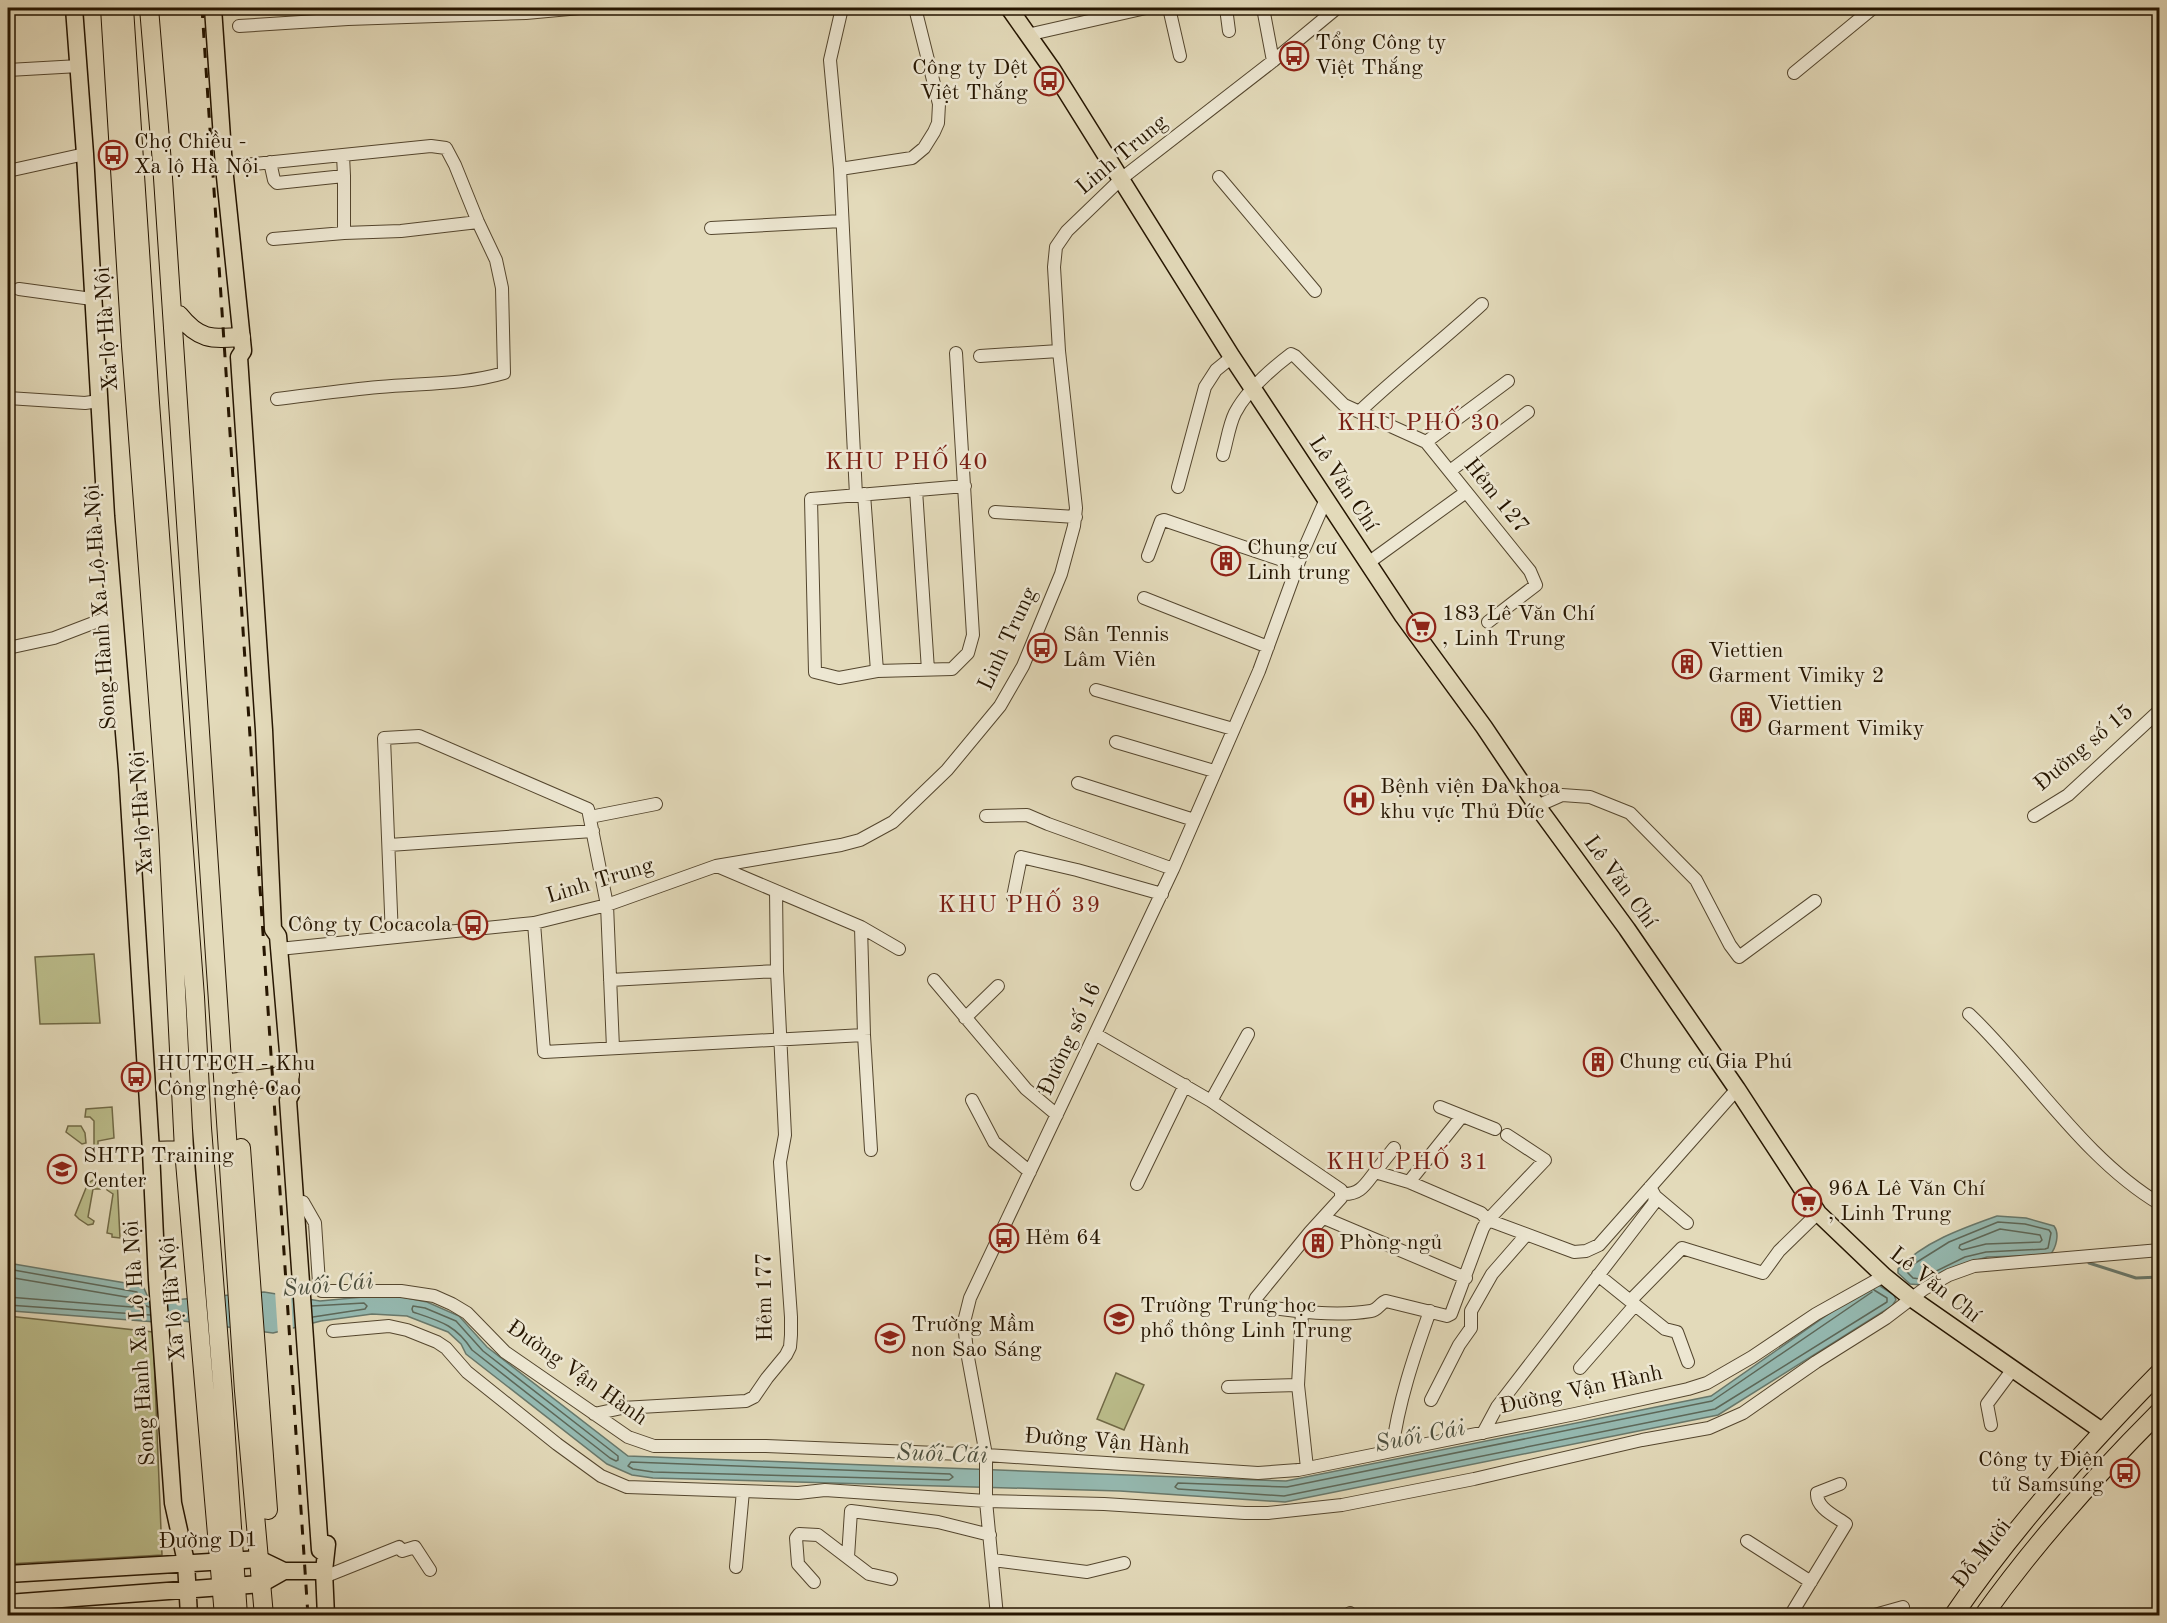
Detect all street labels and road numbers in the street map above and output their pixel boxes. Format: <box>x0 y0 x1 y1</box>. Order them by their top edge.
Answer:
street label: Linh Trung <box>1072 111 1172 199</box>
street label: Xa lộ Hà Nội <box>92 266 122 392</box>
street label: Lê Văn Chí <box>1304 433 1382 536</box>
street label: Hẻm 127 <box>1459 454 1533 538</box>
street label: Song Hành Xa Lộ Hà Nội <box>81 483 121 731</box>
street label: Linh Trung <box>975 584 1041 694</box>
street label: Đường số 15 <box>2030 700 2138 796</box>
street label: Xa lộ Hà Nội <box>127 750 157 876</box>
street label: Lê Văn Chí <box>1579 832 1661 933</box>
street label: Linh Trung <box>544 854 656 908</box>
street label: Đường số 16 <box>1034 979 1106 1099</box>
street label: Song Hành Xa Lộ Hà Nội <box>120 1219 160 1467</box>
street label: Xa lộ Hà Nội <box>157 1236 189 1362</box>
street label: Lê Văn Chí <box>1886 1243 1985 1328</box>
street label: Hẻm 177 <box>753 1252 777 1342</box>
street label: Đường Vận Hành <box>503 1316 651 1430</box>
street label: Đường Vận Hành <box>1497 1362 1665 1418</box>
street label: Đường Vận Hành <box>1023 1425 1191 1459</box>
street label: Đỗ Mười <box>1948 1515 2016 1593</box>
street label: Đường D1 <box>158 1529 258 1553</box>

